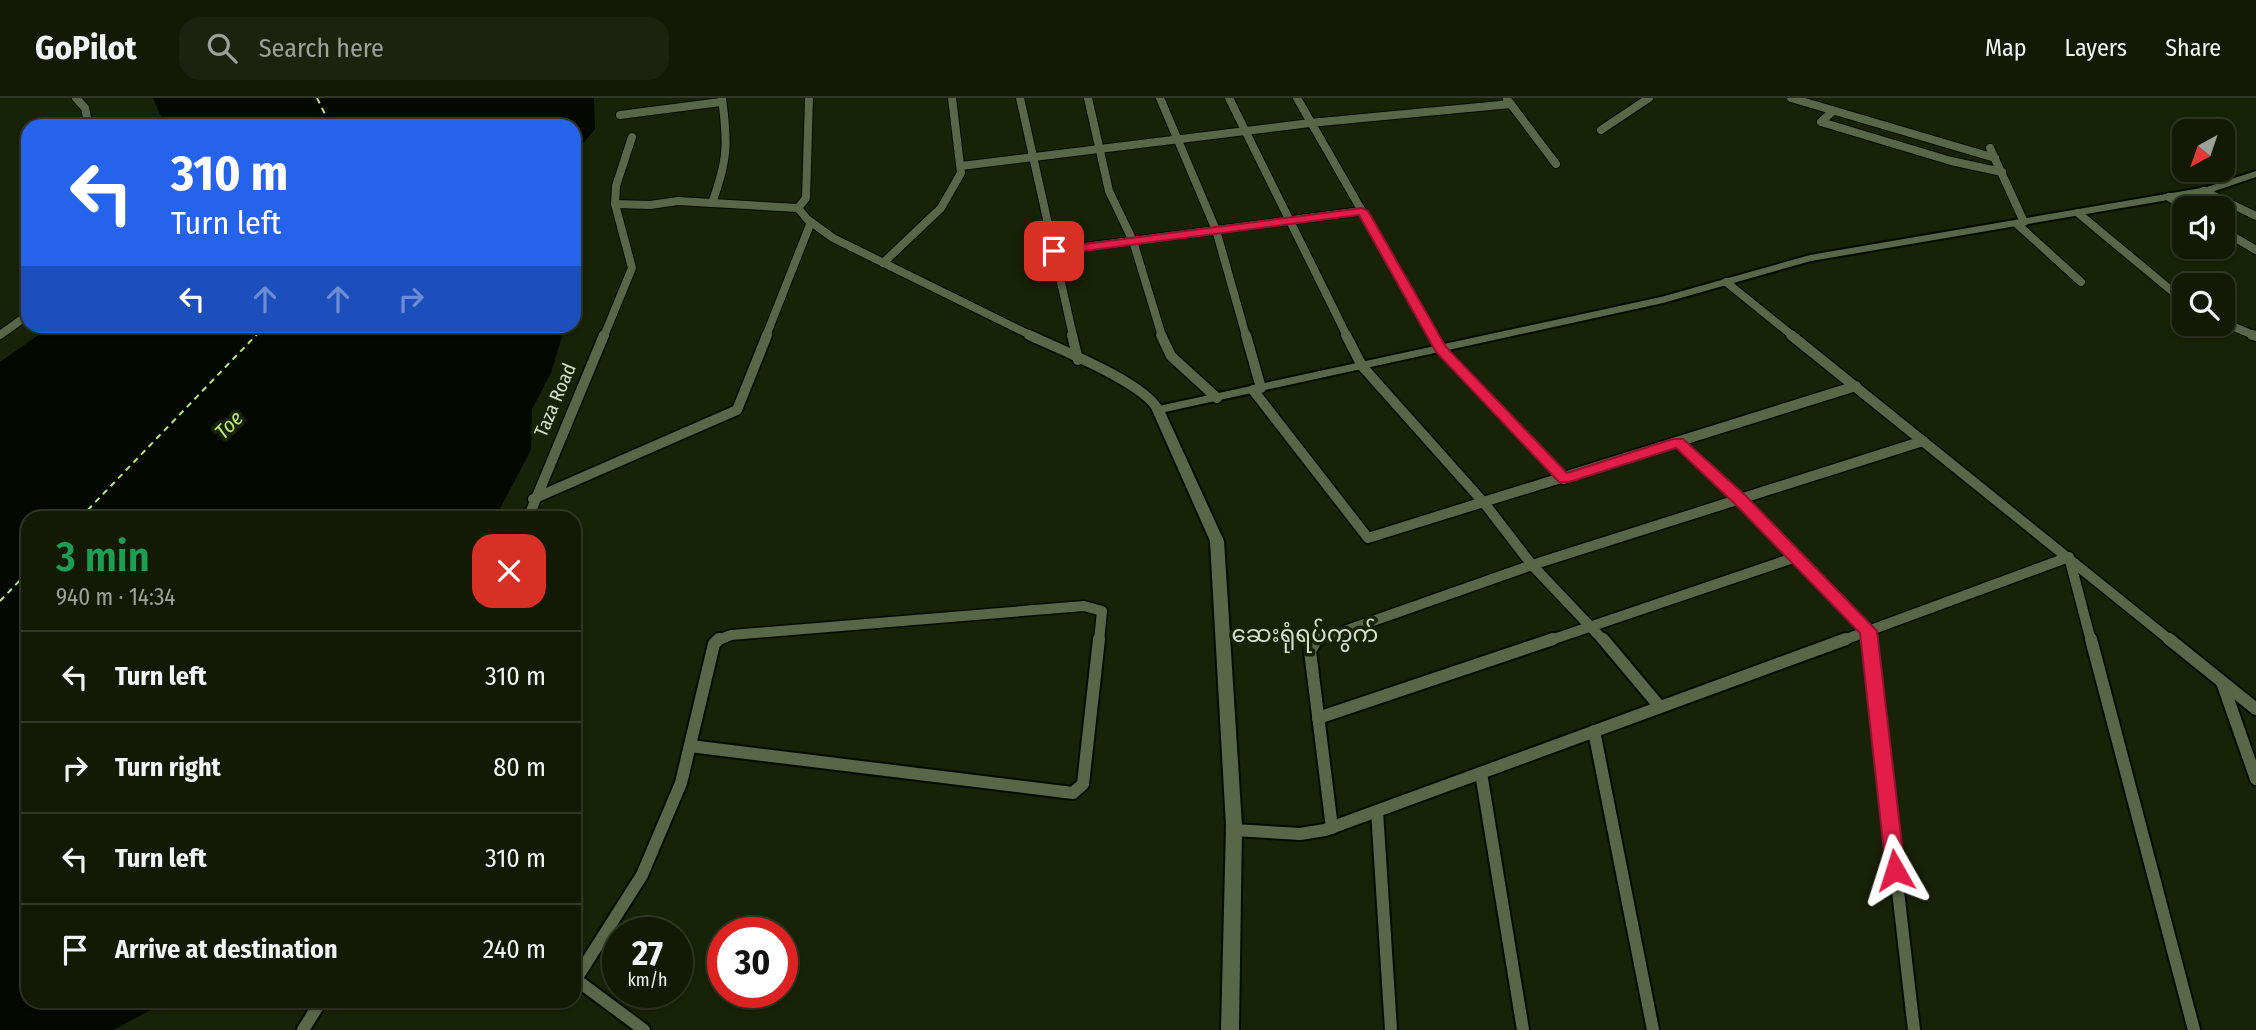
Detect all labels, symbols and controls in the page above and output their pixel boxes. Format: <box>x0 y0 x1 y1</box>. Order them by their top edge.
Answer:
search box <box>179 17 669 80</box>
text: GoPilot <box>35 28 137 68</box>
icon: search <box>203 29 241 67</box>
text: Search here <box>259 33 384 64</box>
text: Map <box>1985 34 2027 62</box>
text: Layers <box>2065 34 2127 62</box>
text: Share <box>2165 34 2221 62</box>
north arrow <box>2172 119 2235 182</box>
map controls <box>2172 119 2235 336</box>
text: 310 m <box>171 144 288 203</box>
icon: left <box>56 147 147 238</box>
button: sound <box>2172 196 2235 259</box>
text: Turn left <box>171 204 281 242</box>
pin <box>1024 221 1084 281</box>
icon: arrive <box>1035 232 1073 270</box>
button: search <box>2172 273 2235 336</box>
icon: left <box>173 280 211 318</box>
icon: ahead <box>246 280 284 318</box>
icon: ahead <box>319 280 357 318</box>
icon: right <box>392 280 430 318</box>
street label: Taza Road <box>529 360 581 440</box>
water label: Toe <box>209 405 249 445</box>
text: 3 min <box>56 532 150 582</box>
button: close <box>472 534 546 608</box>
text: 940 m · 14:34 <box>56 583 175 611</box>
district label: ဆေးရုံရပ်ကွက် <box>1232 618 1378 653</box>
icon: left <box>56 658 94 696</box>
text: Turn left <box>115 661 207 692</box>
text: 310 m <box>485 661 546 692</box>
icon: right <box>56 749 94 787</box>
text: Turn right <box>115 752 221 783</box>
text: 80 m <box>493 752 546 783</box>
position arrow <box>1858 833 1932 907</box>
icon: left <box>56 840 94 878</box>
text: Turn left <box>115 843 207 874</box>
text: 310 m <box>485 843 546 874</box>
speed limit sign: 30 <box>707 917 798 1008</box>
icon: arrive <box>56 931 94 969</box>
text: 27 <box>632 932 663 974</box>
text: Arrive at destination <box>115 934 338 965</box>
text: 240 m <box>483 934 546 965</box>
text: km/h <box>627 969 668 991</box>

